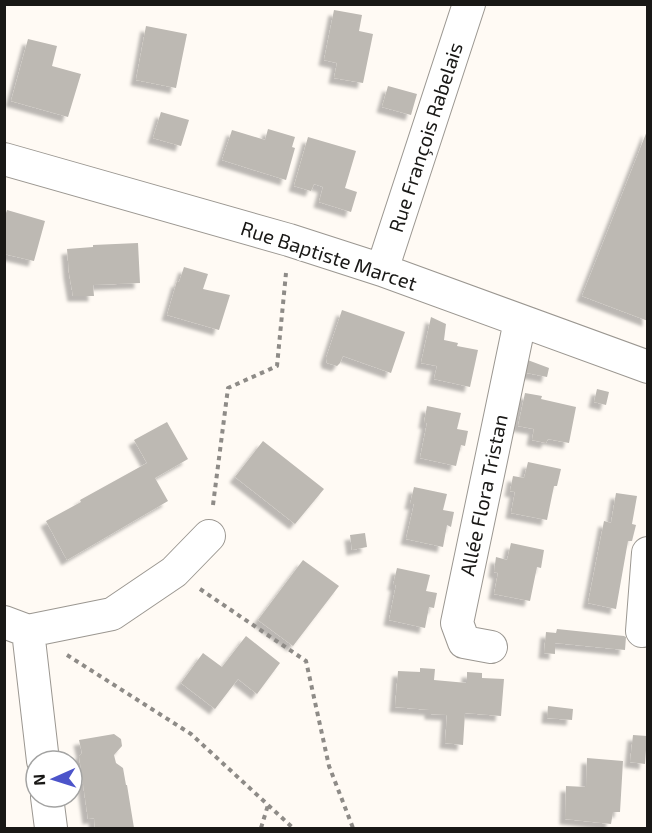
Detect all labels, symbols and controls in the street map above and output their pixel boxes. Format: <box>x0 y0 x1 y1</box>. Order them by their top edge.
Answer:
street label: Rue François Rabelais <box>383 39 468 235</box>
street label: Rue Baptiste Marcet <box>238 215 420 295</box>
street label: Allée Flora Tristan <box>454 412 512 578</box>
north arrow <box>24 749 84 809</box>
text: N <box>29 774 48 786</box>

